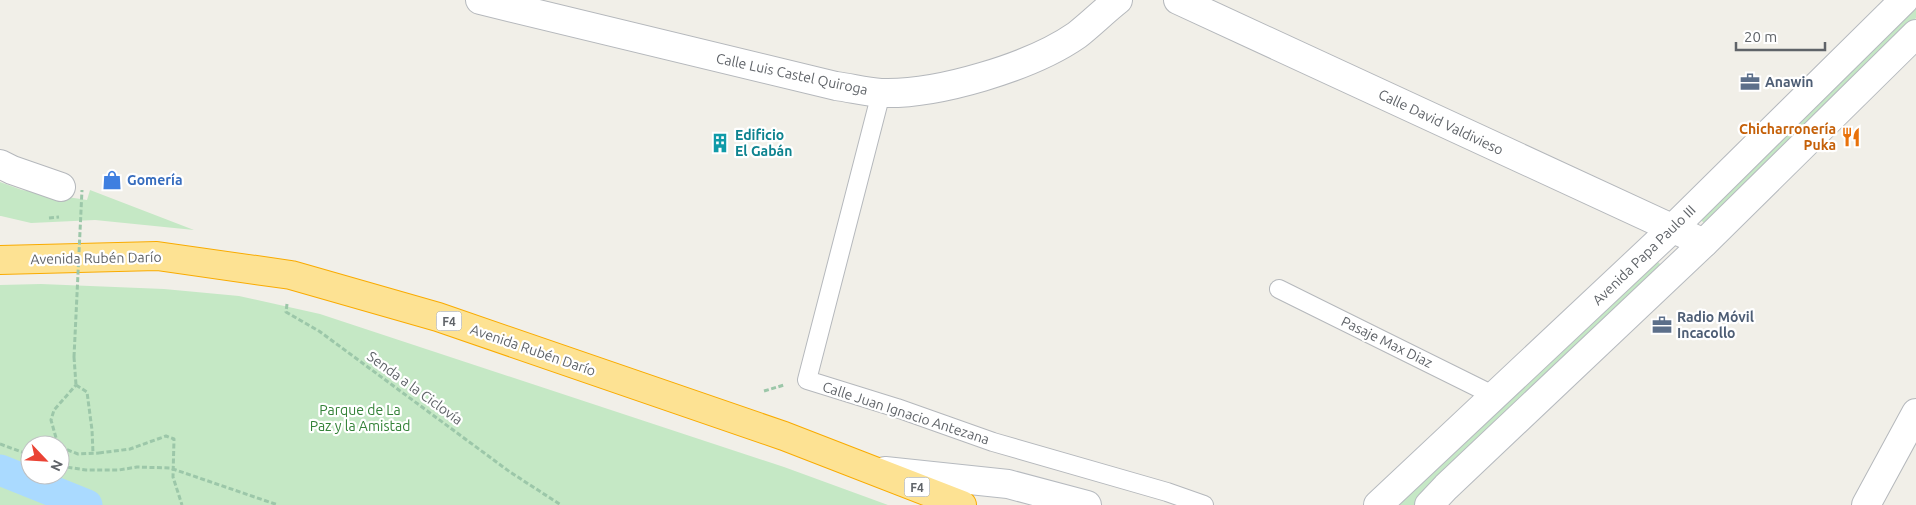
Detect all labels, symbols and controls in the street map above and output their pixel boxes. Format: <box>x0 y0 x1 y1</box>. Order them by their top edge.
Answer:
scale bar <box>1736 20 1825 52</box>
text: 20 m <box>1744 28 1777 45</box>
street label: Calle Luis Castel Quiroga <box>715 50 869 98</box>
office icon: Anawin <box>1739 71 1761 93</box>
place label: Anawin <box>1765 74 1814 90</box>
street label: Calle David Valdivieso <box>1376 86 1506 158</box>
place label: Chicharronería Puka <box>1739 121 1836 153</box>
restaurant icon: Chicharronería Puka <box>1840 126 1862 148</box>
place label: Edificio El Gabán <box>735 127 792 159</box>
building icon: Edificio El Gabán <box>709 132 731 154</box>
shop icon: Gomería <box>101 169 123 191</box>
place label: Gomería <box>127 172 183 188</box>
street label: Avenida Papa Paulo III <box>1589 202 1699 308</box>
street label: Avenida Rubén Darío <box>30 249 162 267</box>
place label: Radio Móvil Incacollo <box>1677 309 1754 341</box>
road number: F4 <box>436 312 462 331</box>
street label: Pasaje Max Diaz <box>1339 313 1435 371</box>
office icon: Radio Móvil Incacollo <box>1651 314 1673 336</box>
street label: Avenida Rubén Darío <box>468 321 598 379</box>
street label: Senda a la Ciclovía <box>364 348 466 428</box>
street label: Calle Juan Ignacio Antezana <box>821 378 991 448</box>
park label: Parque de La Paz y la Amistad <box>310 402 410 434</box>
north arrow <box>20 435 70 485</box>
text: N <box>47 457 66 474</box>
road number: F4 <box>904 478 930 497</box>

